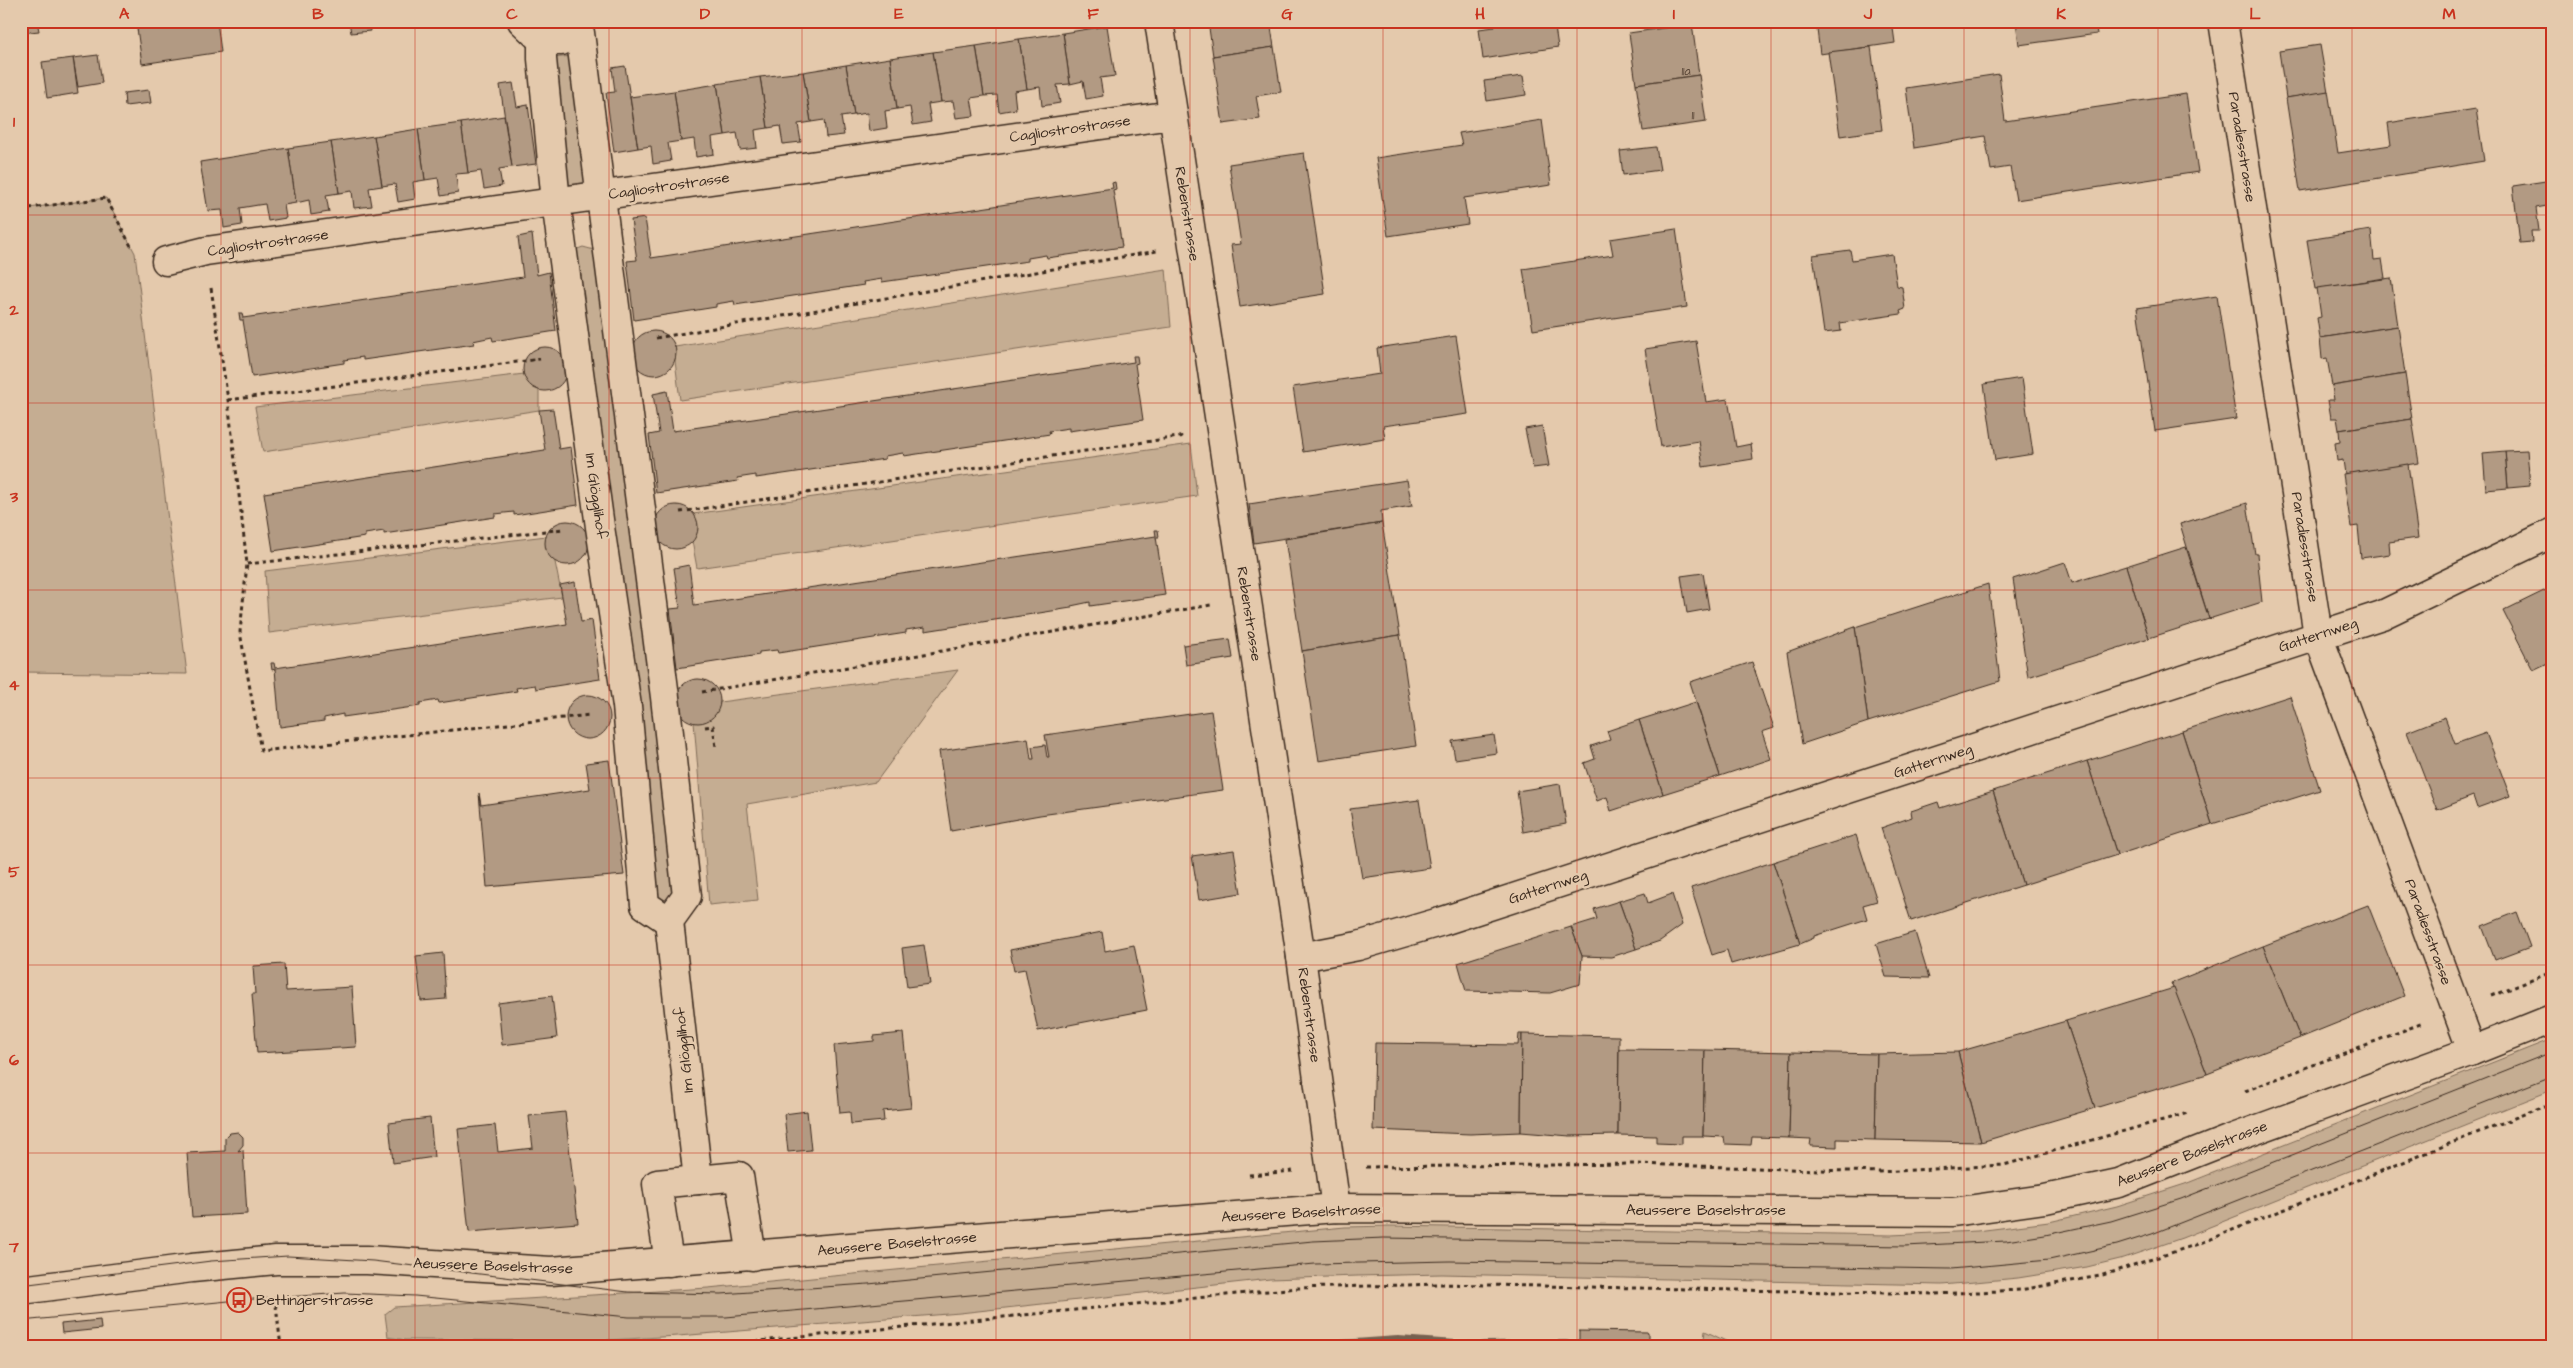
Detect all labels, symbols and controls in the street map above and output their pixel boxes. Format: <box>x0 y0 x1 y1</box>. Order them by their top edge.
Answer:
text: A <box>119 3 130 25</box>
text: B <box>312 3 324 25</box>
text: C <box>506 3 518 25</box>
text: D <box>700 3 711 25</box>
text: E <box>894 3 904 25</box>
text: F <box>1087 3 1099 25</box>
text: G <box>1281 3 1293 25</box>
text: H <box>1475 3 1485 25</box>
text: I <box>1673 3 1675 25</box>
text: J <box>1863 3 1873 25</box>
text: K <box>2056 3 2066 25</box>
text: L <box>2249 3 2261 25</box>
text: M <box>2442 3 2456 25</box>
house number: 11a <box>1681 63 1691 80</box>
street label: Paradiesstrasse <box>2223 90 2261 204</box>
house number: 11 <box>1691 107 1695 124</box>
street label: Cagliostrostrasse <box>1008 110 1132 149</box>
text: 1 <box>13 111 16 133</box>
street label: Rebenstrasse <box>1169 165 1205 263</box>
street label: Cagliostrostrasse <box>607 167 731 206</box>
street label: Cagliostrostrasse <box>206 224 330 263</box>
text: 2 <box>8 299 19 321</box>
street label: Im Glögglihof <box>579 452 612 540</box>
text: 3 <box>9 486 19 508</box>
street label: Paradiesstrasse <box>2286 490 2324 604</box>
street label: Rebenstrasse <box>1231 565 1267 663</box>
street label: Gatternweg <box>2276 612 2361 659</box>
text: 4 <box>9 674 20 696</box>
street label: Gatternweg <box>1891 738 1976 785</box>
text: 5 <box>8 861 20 883</box>
street label: Gatternweg <box>1506 864 1591 911</box>
street label: Paradiesstrasse <box>2399 876 2457 988</box>
street label: Rebenstrasse <box>1292 966 1326 1064</box>
street label: Im Glögglihof <box>669 1006 700 1094</box>
text: 6 <box>9 1049 19 1071</box>
street label: Aeussere Baselstrasse <box>2114 1116 2270 1192</box>
street label: Aeussere Baselstrasse <box>1221 1198 1381 1228</box>
street label: Aeussere Baselstrasse <box>1626 1200 1786 1221</box>
street label: Aeussere Baselstrasse <box>816 1227 978 1261</box>
text: 7 <box>8 1236 19 1258</box>
street label: Aeussere Baselstrasse <box>413 1253 573 1279</box>
bus stop icon: Bettingerstrasse <box>226 1287 252 1313</box>
place label: Bettingerstrasse <box>256 1290 373 1312</box>

